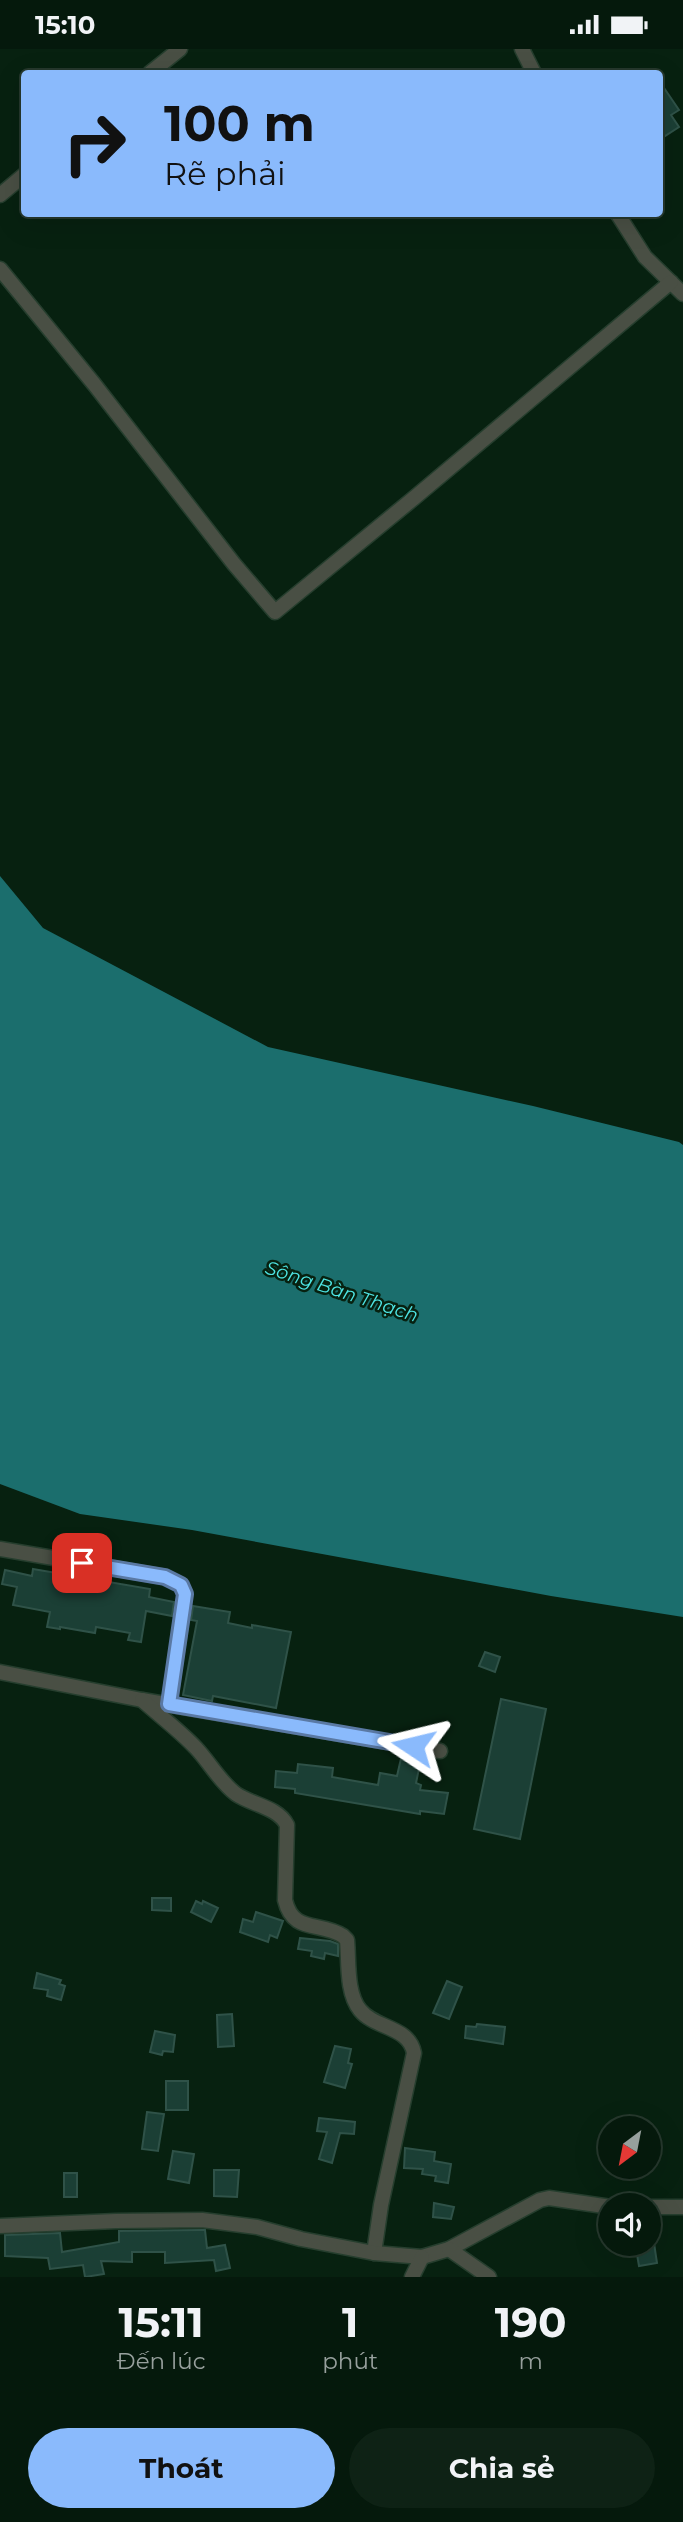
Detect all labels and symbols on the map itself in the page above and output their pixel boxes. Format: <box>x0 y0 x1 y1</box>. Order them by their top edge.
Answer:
water label: Sông Bàn Thạch <box>262 1256 421 1327</box>
pin <box>52 1533 112 1593</box>
position arrow <box>376 1709 450 1783</box>
north arrow <box>598 2116 662 2179</box>

